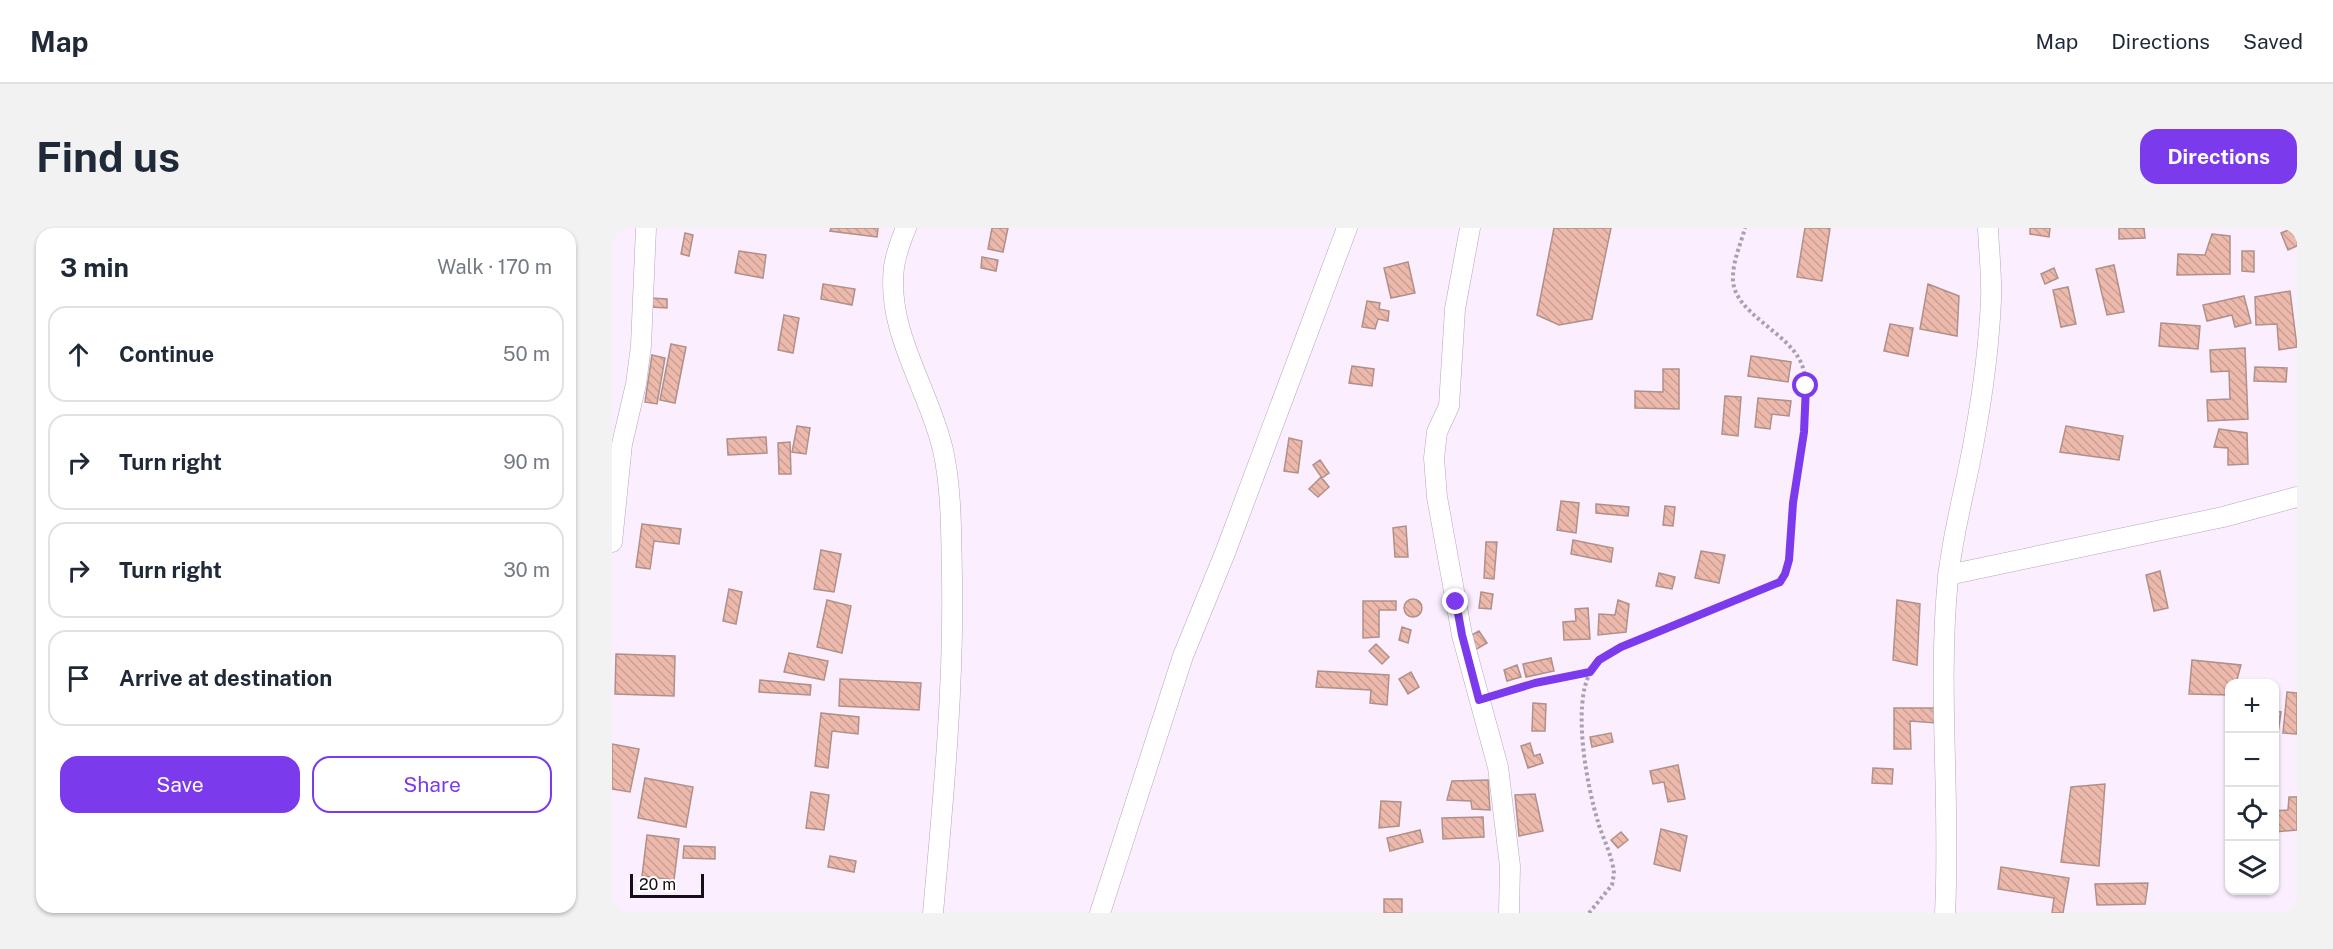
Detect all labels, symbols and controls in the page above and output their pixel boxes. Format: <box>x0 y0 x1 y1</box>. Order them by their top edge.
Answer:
text: Map <box>30 25 89 58</box>
text: Map <box>2036 29 2078 54</box>
text: Directions <box>2111 29 2210 54</box>
text: Saved <box>2243 29 2303 54</box>
button: Directions <box>2140 129 2297 184</box>
text: Find us <box>36 132 180 181</box>
text: 3 min <box>60 252 129 283</box>
text: Walk · 170 m <box>437 255 552 279</box>
icon: ahead <box>62 338 95 371</box>
text: Continue <box>119 341 214 367</box>
text: 50 m <box>503 342 550 366</box>
route start <box>1792 372 1818 398</box>
icon: right <box>62 446 95 479</box>
text: Turn right <box>119 449 222 475</box>
text: 90 m <box>503 450 550 474</box>
icon: right <box>62 554 95 587</box>
text: Turn right <box>119 557 222 583</box>
text: 30 m <box>503 558 550 582</box>
route end <box>1442 588 1468 614</box>
icon: arrive <box>62 662 95 695</box>
text: Arrive at destination <box>119 665 332 691</box>
map controls <box>2225 679 2279 895</box>
button: + <box>2225 679 2279 733</box>
button: − <box>2225 733 2279 787</box>
button: Save <box>60 756 300 813</box>
button: Share <box>312 756 552 813</box>
button: locate <box>2225 787 2279 841</box>
button: layers <box>2225 841 2279 895</box>
scale bar <box>630 871 704 898</box>
text: 20 m <box>639 875 676 894</box>

